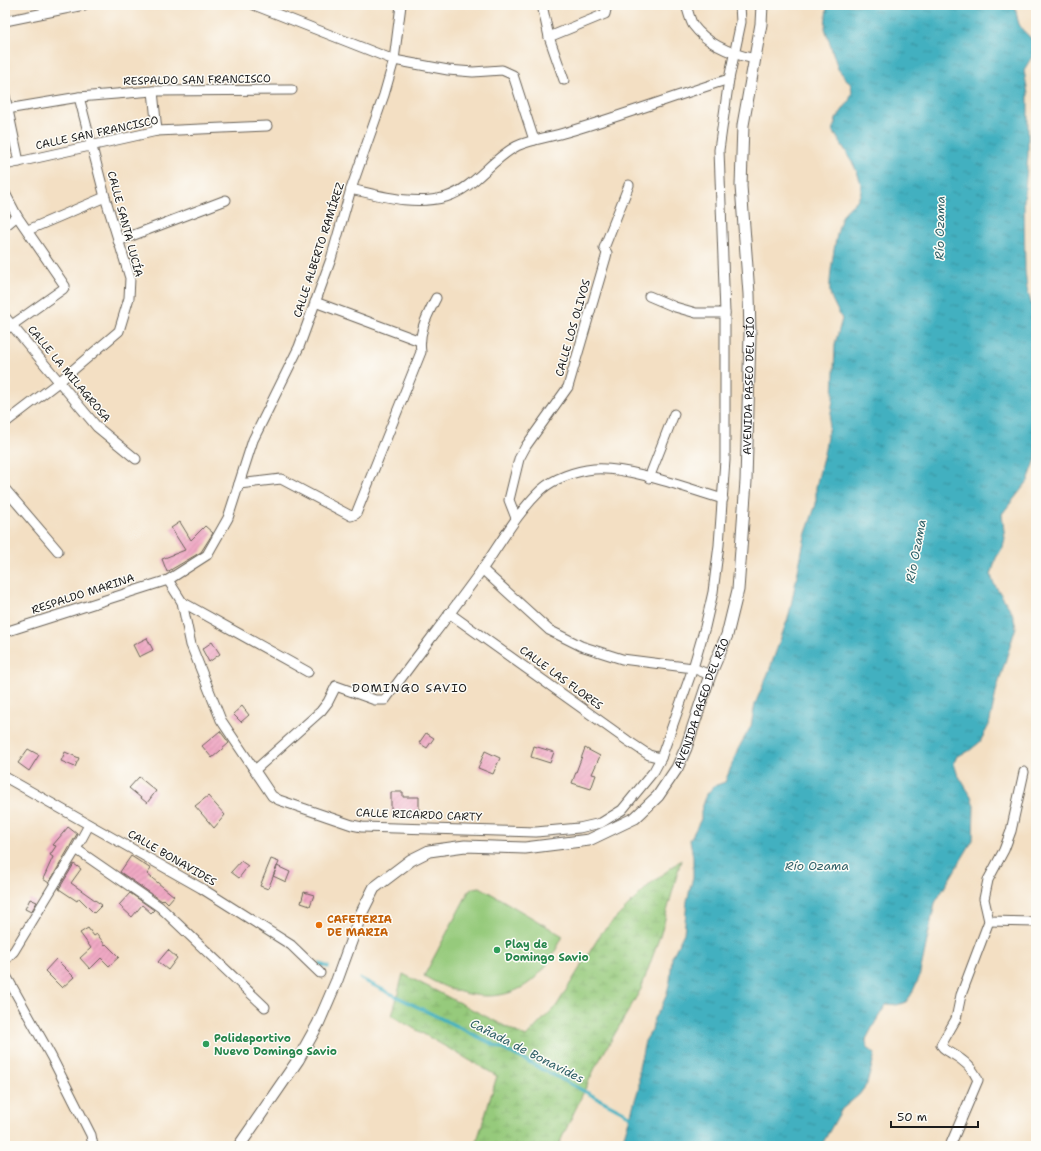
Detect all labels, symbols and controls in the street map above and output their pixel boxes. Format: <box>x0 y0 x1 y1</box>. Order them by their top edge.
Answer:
street label: RESPALDO SAN FRANCISCO <box>123 71 271 89</box>
street label: CALLE SAN FRANCISCO <box>34 113 160 153</box>
street label: CALLE SANTA LUCÍA <box>104 169 147 279</box>
street label: CALLE ALBERTO RAMÍREZ <box>289 180 348 320</box>
water label: Río Ozama <box>931 196 949 260</box>
street label: CALLE LOS OLIVOS <box>552 278 594 378</box>
street label: AVENIDA PASEO DEL RÍO <box>739 316 758 455</box>
street label: CALLE LA MILAGROSA <box>24 322 114 426</box>
water label: Río Ozama <box>902 518 930 584</box>
street label: RESPALDO MARINA <box>30 570 136 618</box>
street label: AVENIDA PASEO DEL RÍO <box>670 636 732 771</box>
street label: CALLE LAS FLORES <box>516 643 606 713</box>
district label: DOMINGO SAVIO <box>352 680 468 696</box>
street label: CALLE RICARDO CARTY <box>356 805 483 825</box>
street label: CALLE BONAVIDES <box>125 826 219 890</box>
water label: Río Ozama <box>785 858 849 874</box>
place label: CAFETERIA DE MARIA <box>327 912 393 940</box>
marker: CAFETERIA DE MARIA <box>314 920 324 930</box>
place label: Play de Domingo Savio <box>505 937 589 965</box>
marker: Play de Domingo Savio <box>492 945 502 955</box>
water label: Cañada de Bonavides <box>467 1015 587 1087</box>
place label: Polideportivo Nuevo Domingo Savio <box>214 1031 337 1059</box>
marker: Polideportivo Nuevo Domingo Savio <box>201 1039 211 1049</box>
scale bar <box>891 1103 978 1129</box>
text: 50 m <box>897 1109 927 1125</box>

